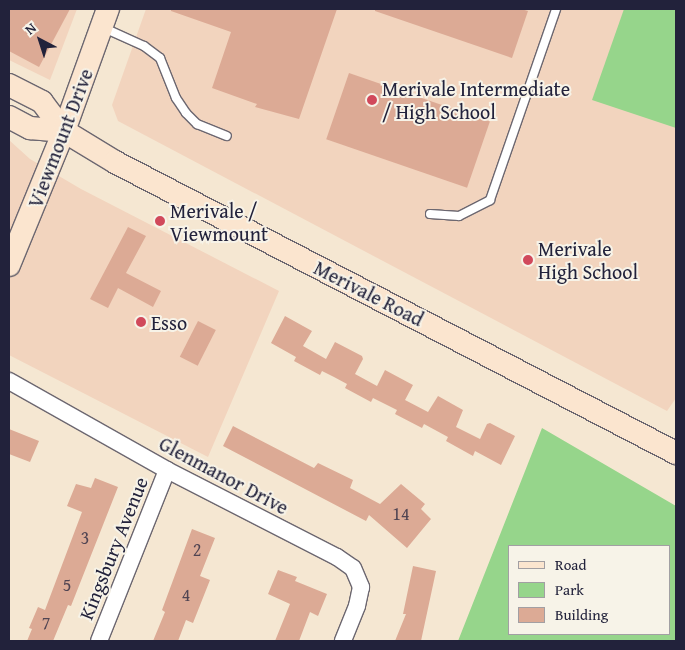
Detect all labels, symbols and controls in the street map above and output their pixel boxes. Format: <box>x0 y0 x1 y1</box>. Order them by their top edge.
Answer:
north arrow <box>15 15 65 65</box>
text: N <box>20 18 40 39</box>
street label: Viewmount Drive <box>22 65 98 211</box>
place label: Merivale Intermediate / High School <box>382 76 570 123</box>
marker: Merivale Intermediate / High School <box>366 94 378 106</box>
place label: Merivale / Viewmount <box>170 198 268 245</box>
marker: Merivale / Viewmount <box>154 215 166 227</box>
place label: Merivale High School <box>538 236 638 283</box>
marker: Merivale High School <box>522 254 534 266</box>
street label: Merivale Road <box>310 255 428 331</box>
place label: Esso <box>151 310 187 334</box>
marker: Esso <box>135 316 147 328</box>
street label: Glenmanor Drive <box>155 431 293 519</box>
street label: Kingsbury Avenue <box>73 473 153 623</box>
house number: 14 <box>392 503 410 525</box>
house number: 3 <box>81 527 89 549</box>
house number: 2 <box>193 539 201 561</box>
legend <box>508 545 670 635</box>
text: Road <box>555 554 586 575</box>
house number: 5 <box>63 574 71 596</box>
text: Park <box>555 579 584 600</box>
house number: 4 <box>182 584 190 606</box>
text: Building <box>555 604 608 625</box>
house number: 7 <box>42 612 50 634</box>

